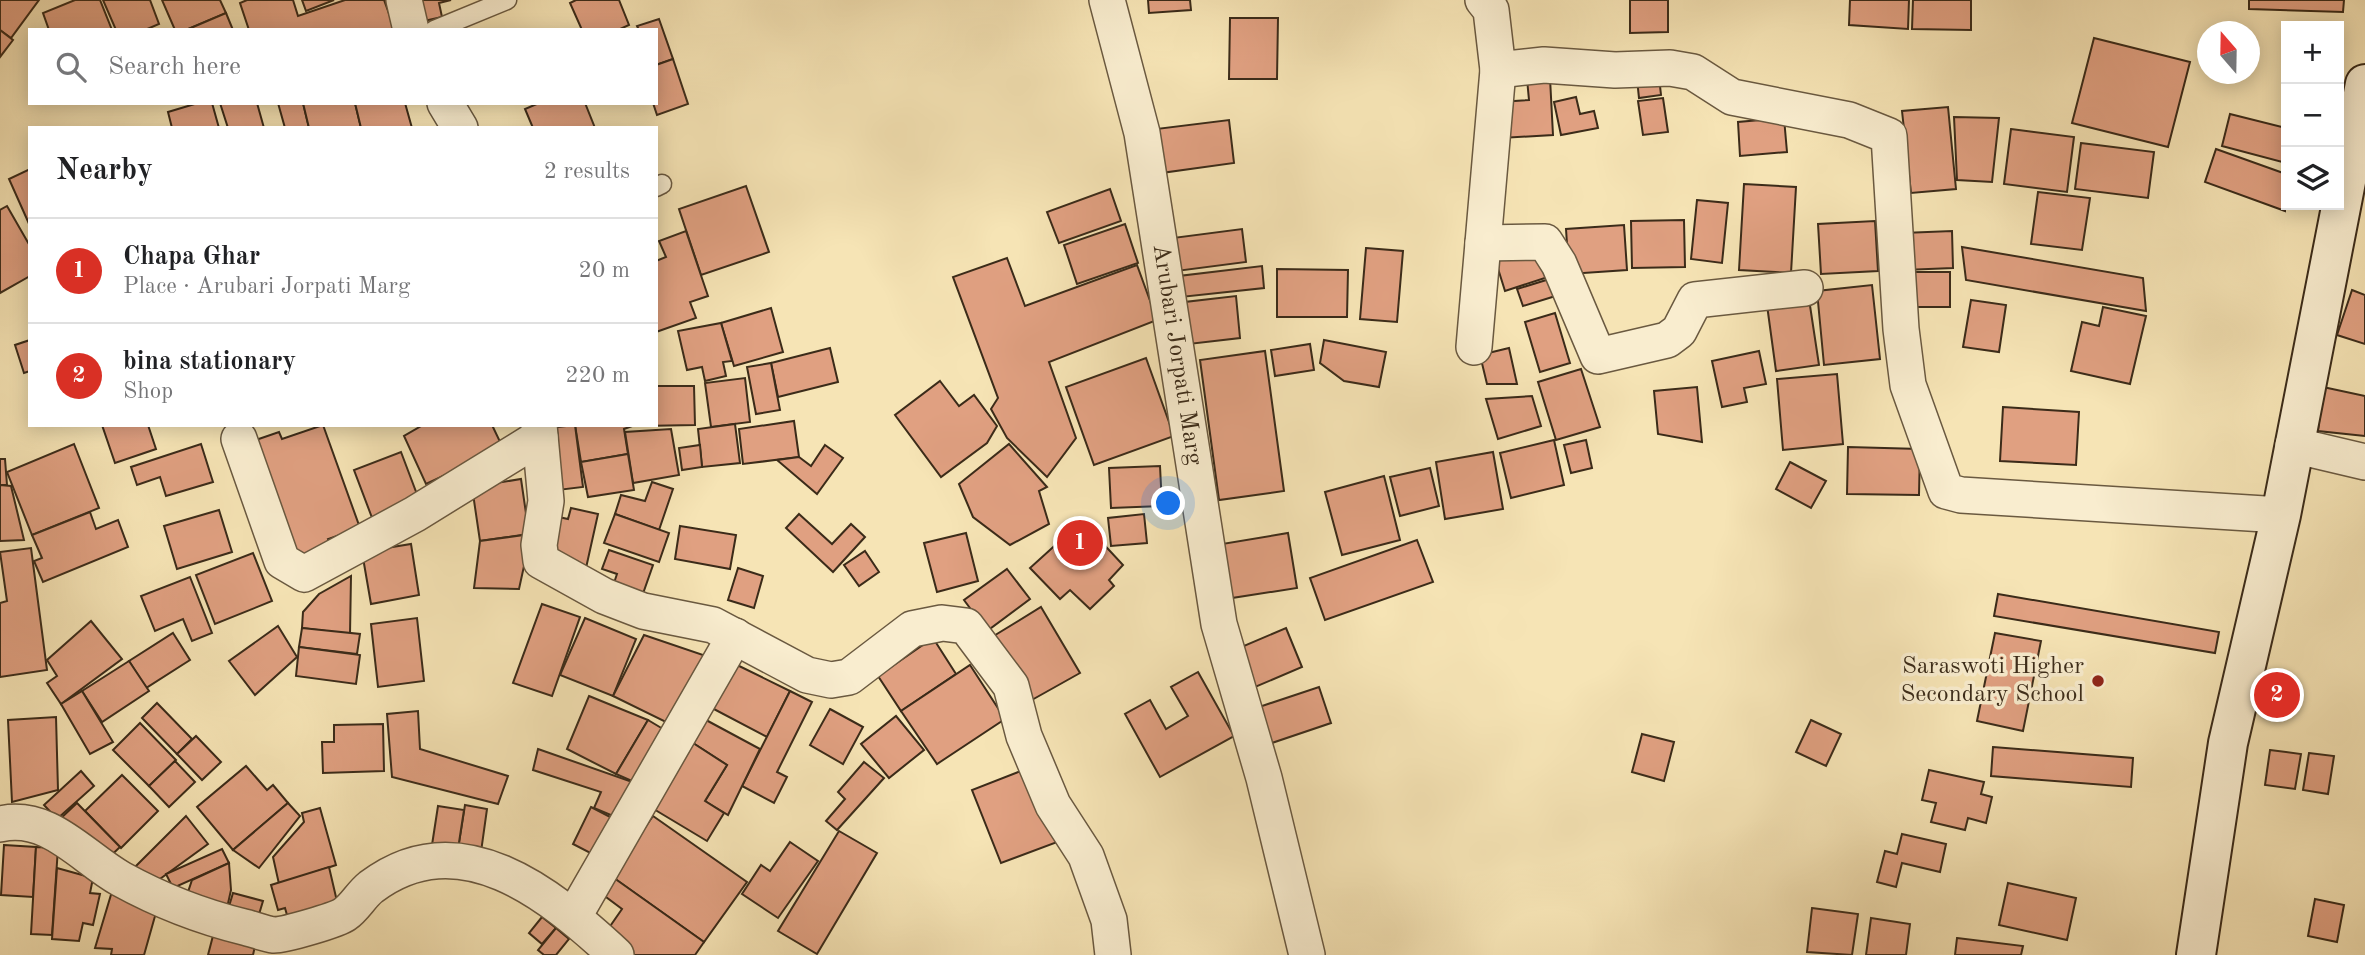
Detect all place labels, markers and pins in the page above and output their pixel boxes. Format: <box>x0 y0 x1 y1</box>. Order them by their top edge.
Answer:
pin: 1 <box>1057 517 1103 569</box>
place label: Saraswoti Higher Secondary School <box>1900 655 2084 707</box>
pin: 2 <box>2254 669 2300 721</box>
marker: Saraswoti Higher Secondary School <box>2090 673 2106 689</box>

